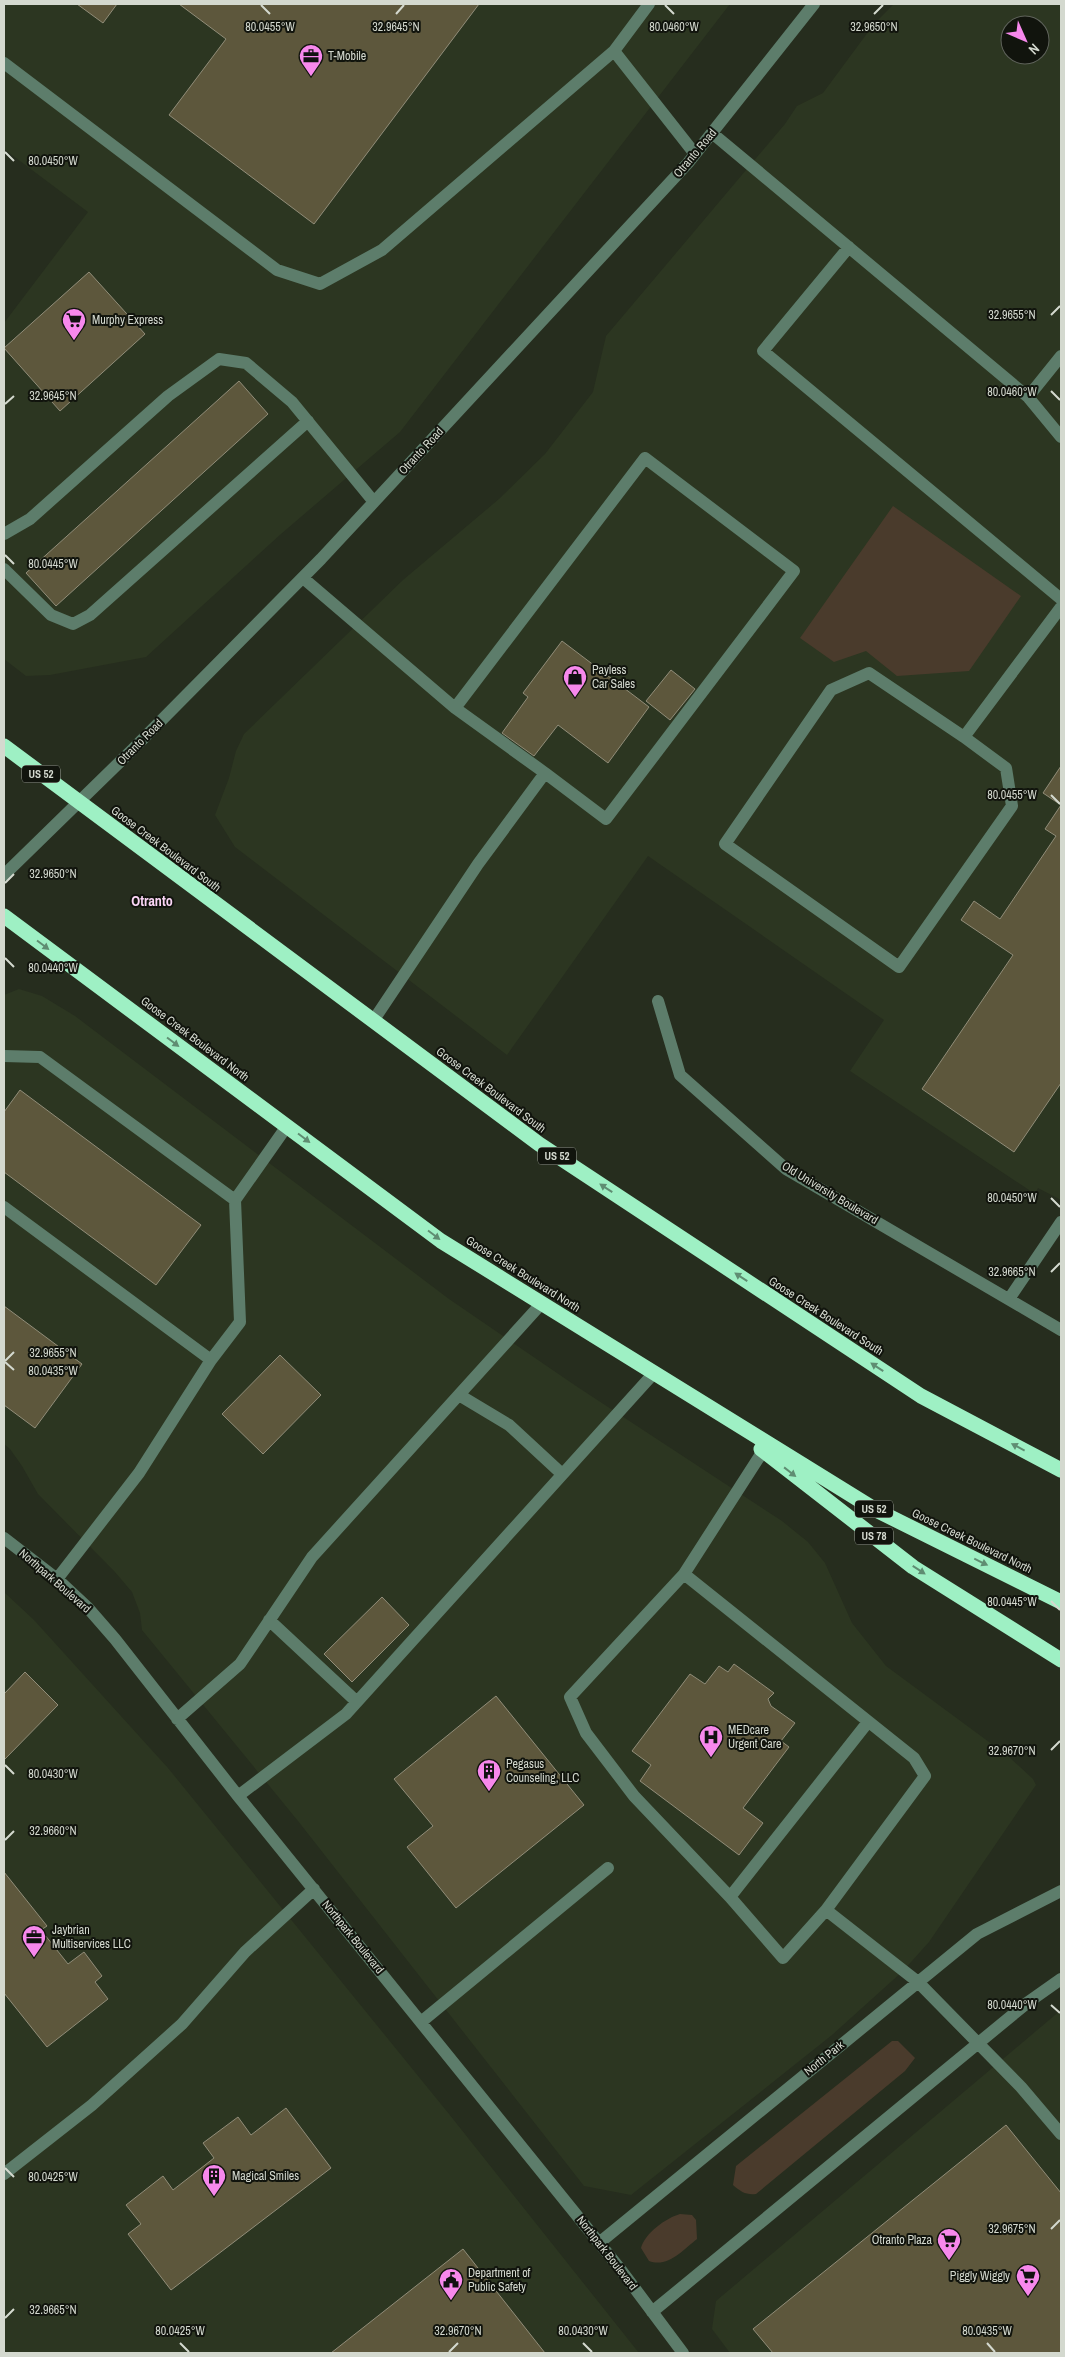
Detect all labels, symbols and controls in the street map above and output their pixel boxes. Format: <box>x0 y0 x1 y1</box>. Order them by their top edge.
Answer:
north arrow <box>1000 15 1050 65</box>
text: 80.0455°W <box>245 19 296 35</box>
text: 32.9645°N <box>372 19 420 35</box>
text: 80.0460°W <box>649 19 700 35</box>
text: 32.9650°N <box>850 19 898 35</box>
text: N <box>1025 40 1043 58</box>
office icon: T-Mobile <box>298 43 324 77</box>
place label: T-Mobile <box>328 48 366 64</box>
street label: Otranto Road <box>670 125 720 181</box>
text: 80.0450°W <box>28 153 79 169</box>
supermarket icon: Murphy Express <box>61 307 87 341</box>
text: 32.9655°N <box>988 307 1036 323</box>
place label: Murphy Express <box>92 312 163 328</box>
text: 80.0460°W <box>987 384 1038 400</box>
text: 32.9645°N <box>29 388 77 404</box>
street label: Otranto Road <box>395 424 447 478</box>
text: 80.0445°W <box>28 556 79 572</box>
place label: Payless Car Sales <box>592 662 635 692</box>
shop icon: Payless Car Sales <box>562 664 588 698</box>
street label: Otranto Road <box>113 715 167 769</box>
road number: US 52 <box>22 766 60 782</box>
text: 80.0455°W <box>987 787 1038 803</box>
street label: Goose Creek Boulevard South <box>108 802 224 896</box>
text: 32.9650°N <box>29 866 77 882</box>
district label: Otranto <box>131 892 173 910</box>
one-way arrow <box>36 940 50 950</box>
text: 80.0440°W <box>28 960 79 976</box>
street label: Goose Creek Boulevard North <box>138 993 252 1085</box>
one-way arrow <box>166 1036 179 1047</box>
street label: Goose Creek Boulevard South <box>433 1043 549 1137</box>
one-way arrow <box>297 1133 310 1144</box>
road number: US 52 <box>538 1148 576 1164</box>
street label: Old University Boulevard <box>779 1158 881 1228</box>
one-way arrow <box>599 1183 612 1193</box>
text: 80.0450°W <box>987 1190 1038 1206</box>
one-way arrow <box>427 1230 440 1241</box>
street label: Goose Creek Boulevard North <box>463 1232 583 1316</box>
text: 32.9665°N <box>988 1264 1036 1280</box>
one-way arrow <box>735 1273 748 1282</box>
street label: Goose Creek Boulevard South <box>766 1273 886 1359</box>
text: 32.9655°N <box>29 1345 77 1361</box>
one-way arrow <box>870 1362 884 1372</box>
text: 80.0435°W <box>28 1363 79 1379</box>
one-way arrow <box>1011 1443 1025 1451</box>
one-way arrow <box>783 1466 796 1477</box>
road number: US 52 <box>855 1500 893 1518</box>
street label: Goose Creek Boulevard North <box>909 1505 1035 1577</box>
road number: US 78 <box>855 1528 893 1544</box>
street label: Northpark Boulevard <box>16 1545 94 1617</box>
one-way arrow <box>974 1558 989 1566</box>
one-way arrow <box>913 1566 926 1575</box>
text: 80.0445°W <box>987 1594 1038 1610</box>
place label: MEDcare Urgent Care <box>728 1722 782 1752</box>
hospital icon: MEDcare Urgent Care <box>698 1724 724 1758</box>
text: 32.9670°N <box>988 1743 1036 1759</box>
place label: Pegasus Counseling, LLC <box>506 1756 579 1786</box>
building icon: Pegasus Counseling, LLC <box>476 1758 502 1792</box>
text: 80.0430°W <box>28 1766 79 1782</box>
text: 32.9660°N <box>29 1823 77 1839</box>
street label: Northpark Boulevard <box>318 1897 388 1977</box>
place label: Jaybrian Multiservices LLC <box>52 1922 131 1952</box>
office icon: Jaybrian Multiservices LLC <box>21 1924 47 1958</box>
text: 80.0440°W <box>987 1997 1038 2013</box>
street label: North Park <box>801 2037 847 2079</box>
building icon: Magical Smiles <box>201 2163 227 2197</box>
place label: Magical Smiles <box>232 2168 299 2184</box>
text: 80.0425°W <box>28 2169 79 2185</box>
street label: Northpark Boulevard <box>573 2213 641 2293</box>
text: 32.9675°N <box>988 2221 1036 2237</box>
supermarket icon: Otranto Plaza <box>936 2227 962 2261</box>
place label: Otranto Plaza <box>872 2232 933 2248</box>
supermarket icon: Piggly Wiggly <box>1015 2263 1041 2297</box>
place label: Department of Public Safety <box>468 2265 531 2295</box>
public building icon: Department of Public Safety <box>438 2267 464 2301</box>
place label: Piggly Wiggly <box>950 2268 1010 2284</box>
text: 32.9665°N <box>29 2302 77 2318</box>
text: 80.0425°W <box>155 2323 206 2339</box>
text: 32.9670°N <box>434 2323 482 2339</box>
text: 80.0430°W <box>558 2323 609 2339</box>
text: 80.0435°W <box>962 2323 1013 2339</box>

